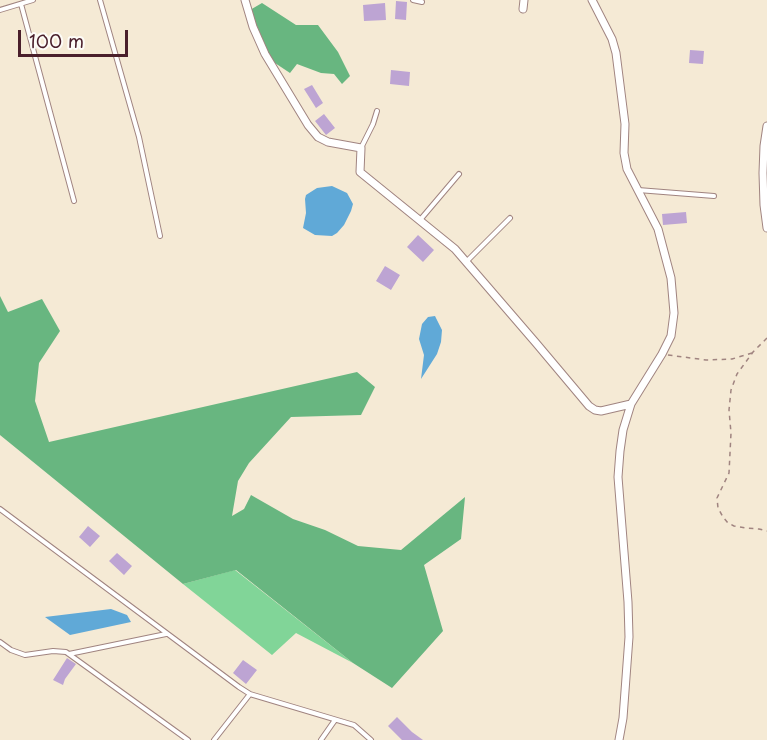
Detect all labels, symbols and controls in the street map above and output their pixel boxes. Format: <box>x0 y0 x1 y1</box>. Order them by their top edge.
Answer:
scale bar <box>21 18 130 56</box>
text: 100 m <box>29 27 84 54</box>

